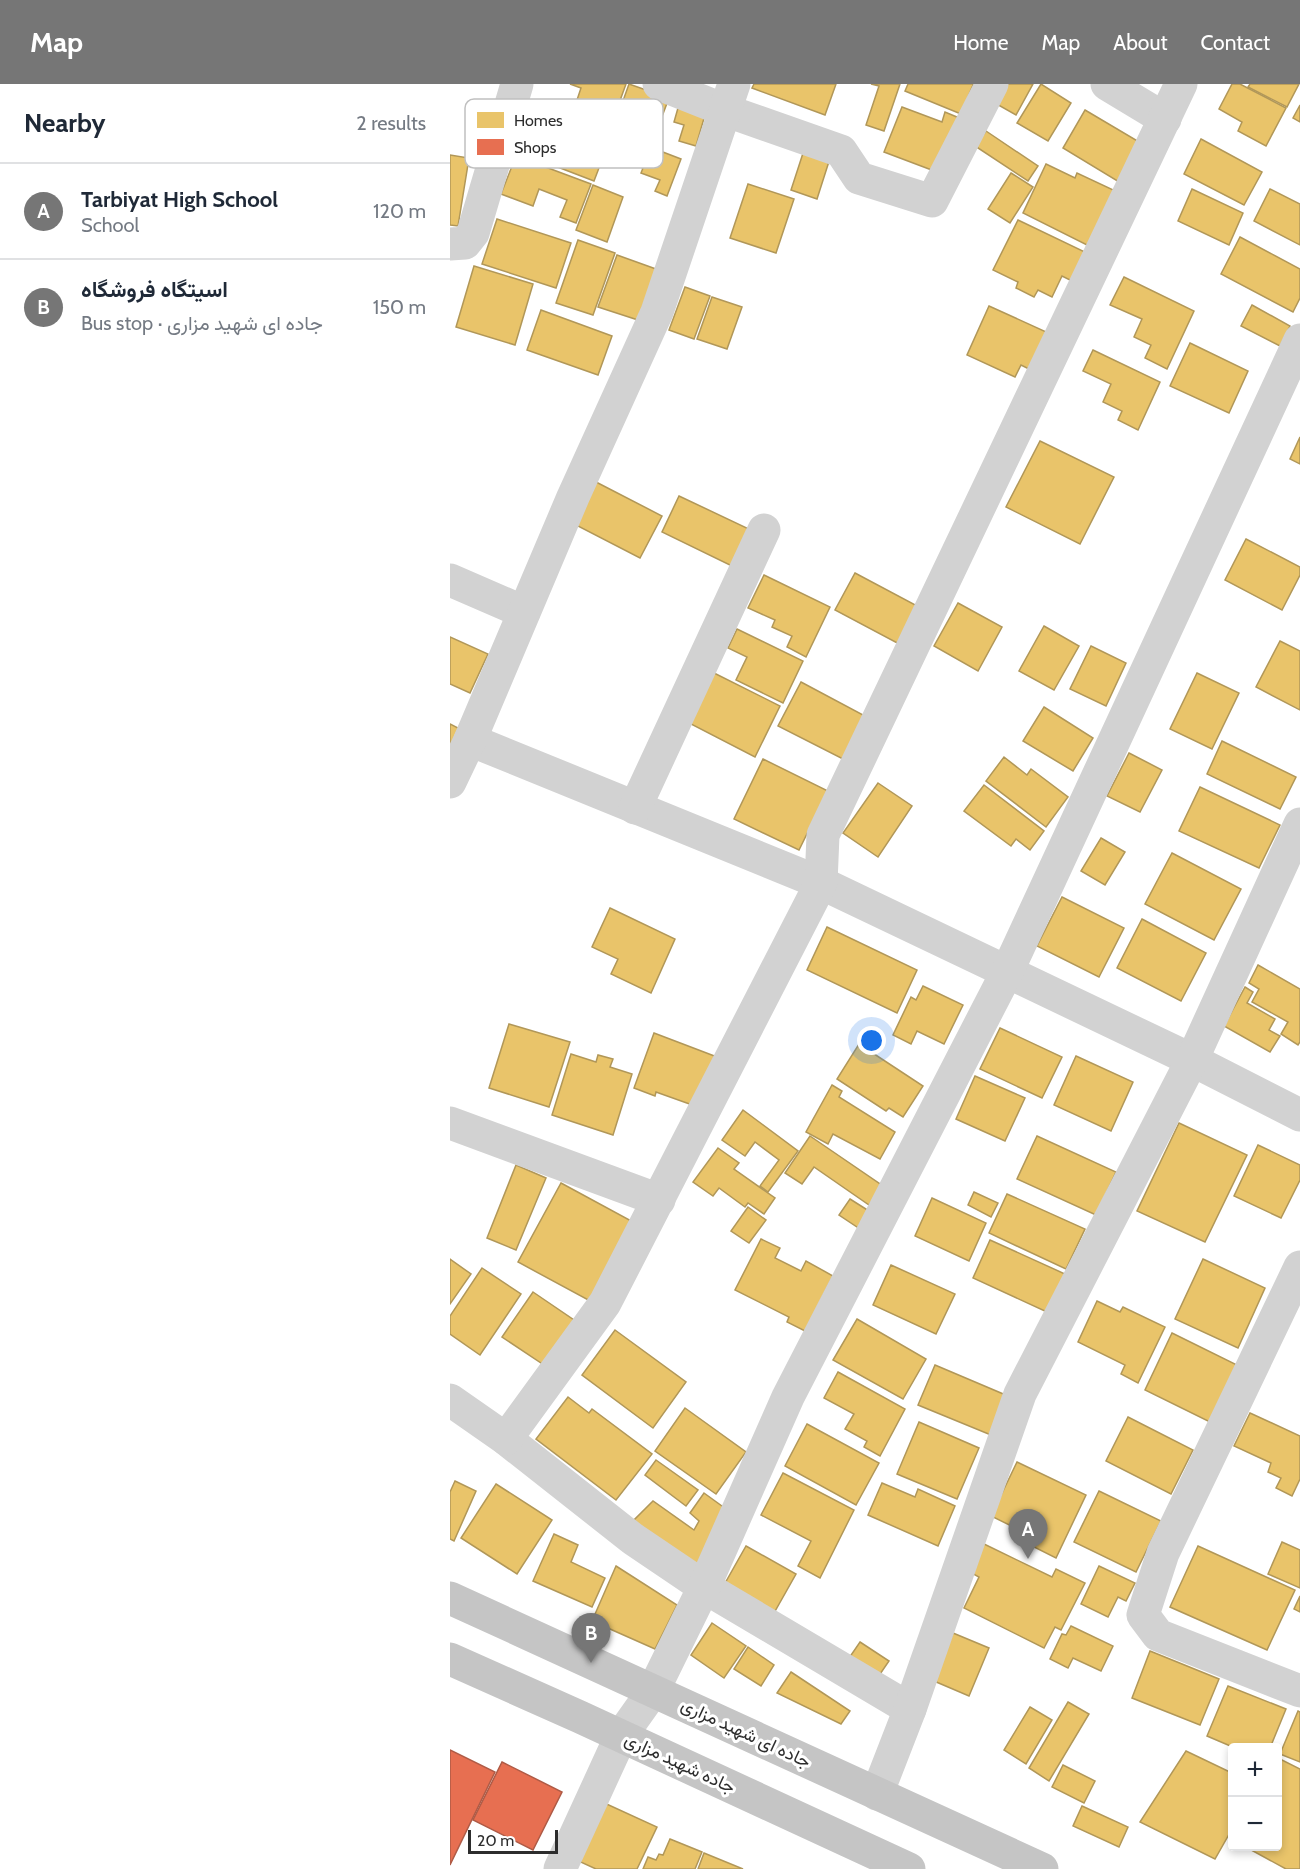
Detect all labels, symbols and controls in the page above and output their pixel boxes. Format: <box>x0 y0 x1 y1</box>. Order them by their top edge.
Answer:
text: Map <box>30 25 83 59</box>
text: Home <box>953 30 1009 55</box>
text: Map <box>1042 30 1080 55</box>
text: About <box>1113 30 1167 55</box>
text: Contact <box>1200 30 1270 55</box>
legend <box>465 99 663 168</box>
text: Nearby <box>24 107 105 139</box>
text: 2 results <box>356 111 426 135</box>
text: Homes <box>514 111 563 130</box>
text: Shops <box>514 138 557 157</box>
text: Tarbiyat High School <box>81 186 278 213</box>
text: A <box>37 199 50 223</box>
text: 120 m <box>373 199 426 223</box>
text: School <box>81 213 139 237</box>
text: اسیتگاه فروشگاه <box>81 276 228 303</box>
text: B <box>37 295 50 319</box>
text: 150 m <box>373 295 426 319</box>
text: Bus stop · جاده ای شهید مزاری <box>81 311 323 335</box>
your location <box>857 1026 886 1055</box>
pin: A <box>1008 1510 1048 1559</box>
pin: B <box>572 1614 610 1663</box>
street label: جاده ای شهید مزاری <box>678 1693 814 1773</box>
street label: جاده شهید مزاری <box>621 1728 739 1798</box>
map controls <box>1228 1743 1282 1851</box>
button: + <box>1228 1743 1282 1797</box>
button: − <box>1228 1797 1282 1851</box>
scale bar <box>468 1827 558 1854</box>
text: 20 m <box>477 1831 514 1850</box>

